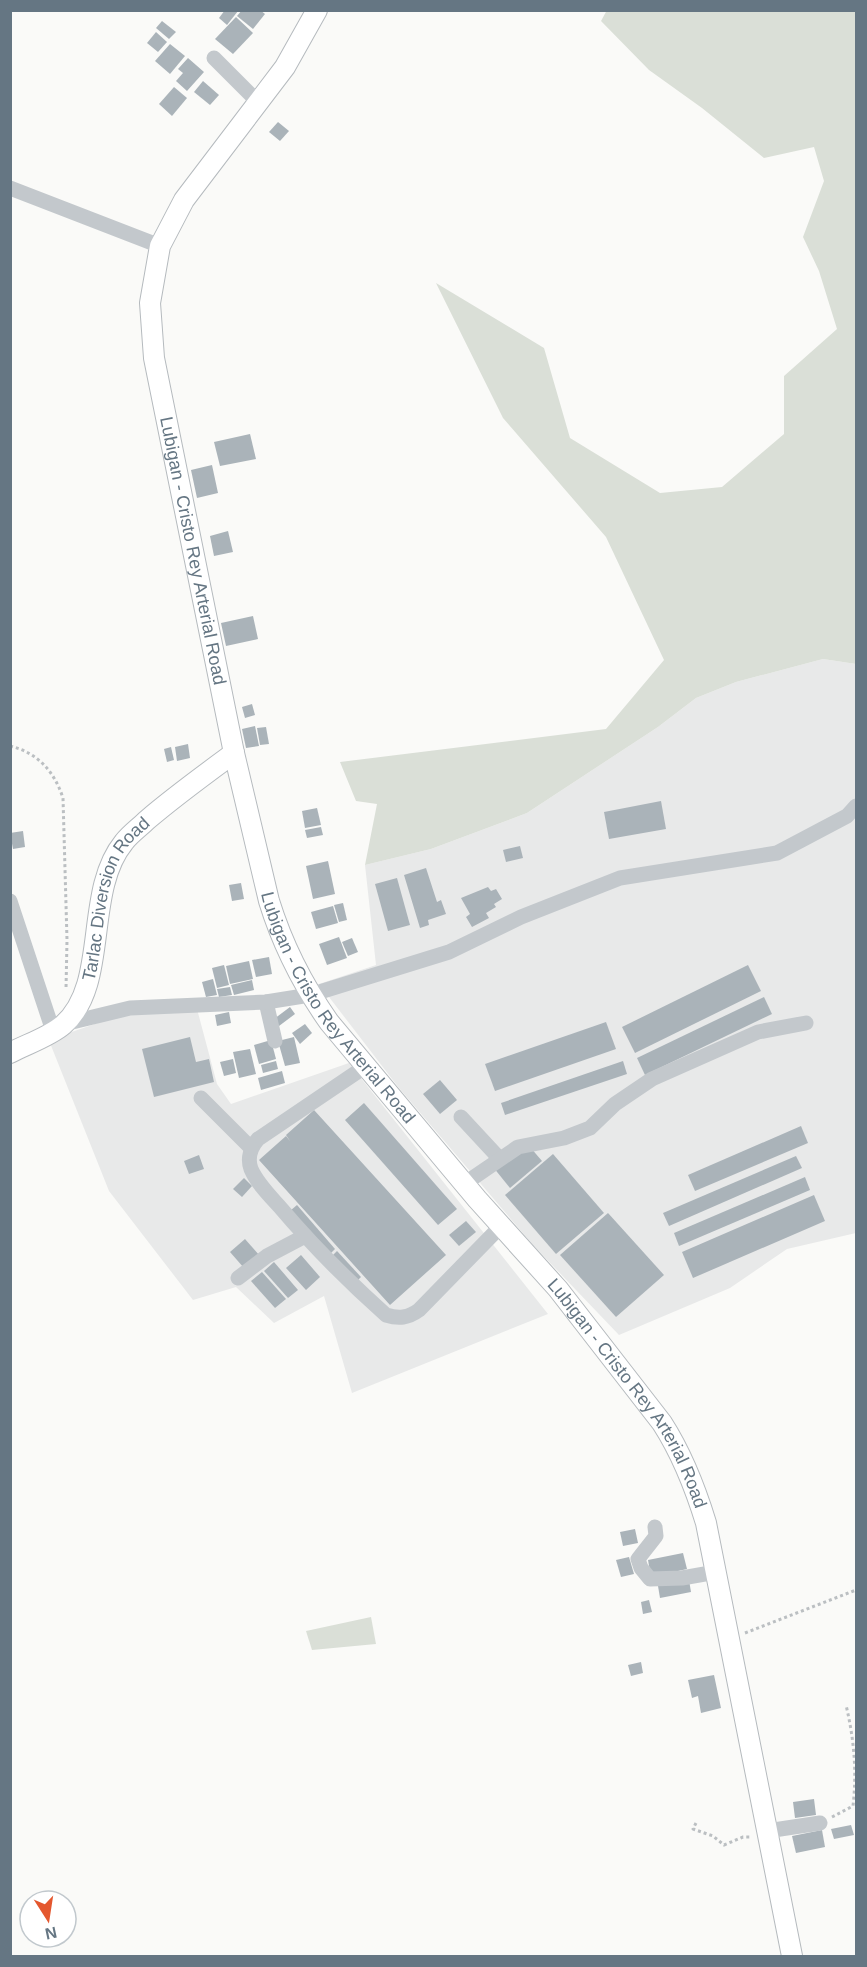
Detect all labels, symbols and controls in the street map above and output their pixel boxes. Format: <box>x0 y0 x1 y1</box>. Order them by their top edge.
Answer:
street label: Lubigan - Cristo Rey Arterial Road <box>156 415 230 687</box>
street label: Tarlac Diversion Road <box>79 813 154 983</box>
street label: Lubigan - Cristo Rey Arterial Road <box>257 890 419 1127</box>
street label: Lubigan - Cristo Rey Arterial Road <box>544 1275 711 1511</box>
north arrow <box>18 1889 78 1949</box>
text: N <box>44 1924 58 1943</box>

